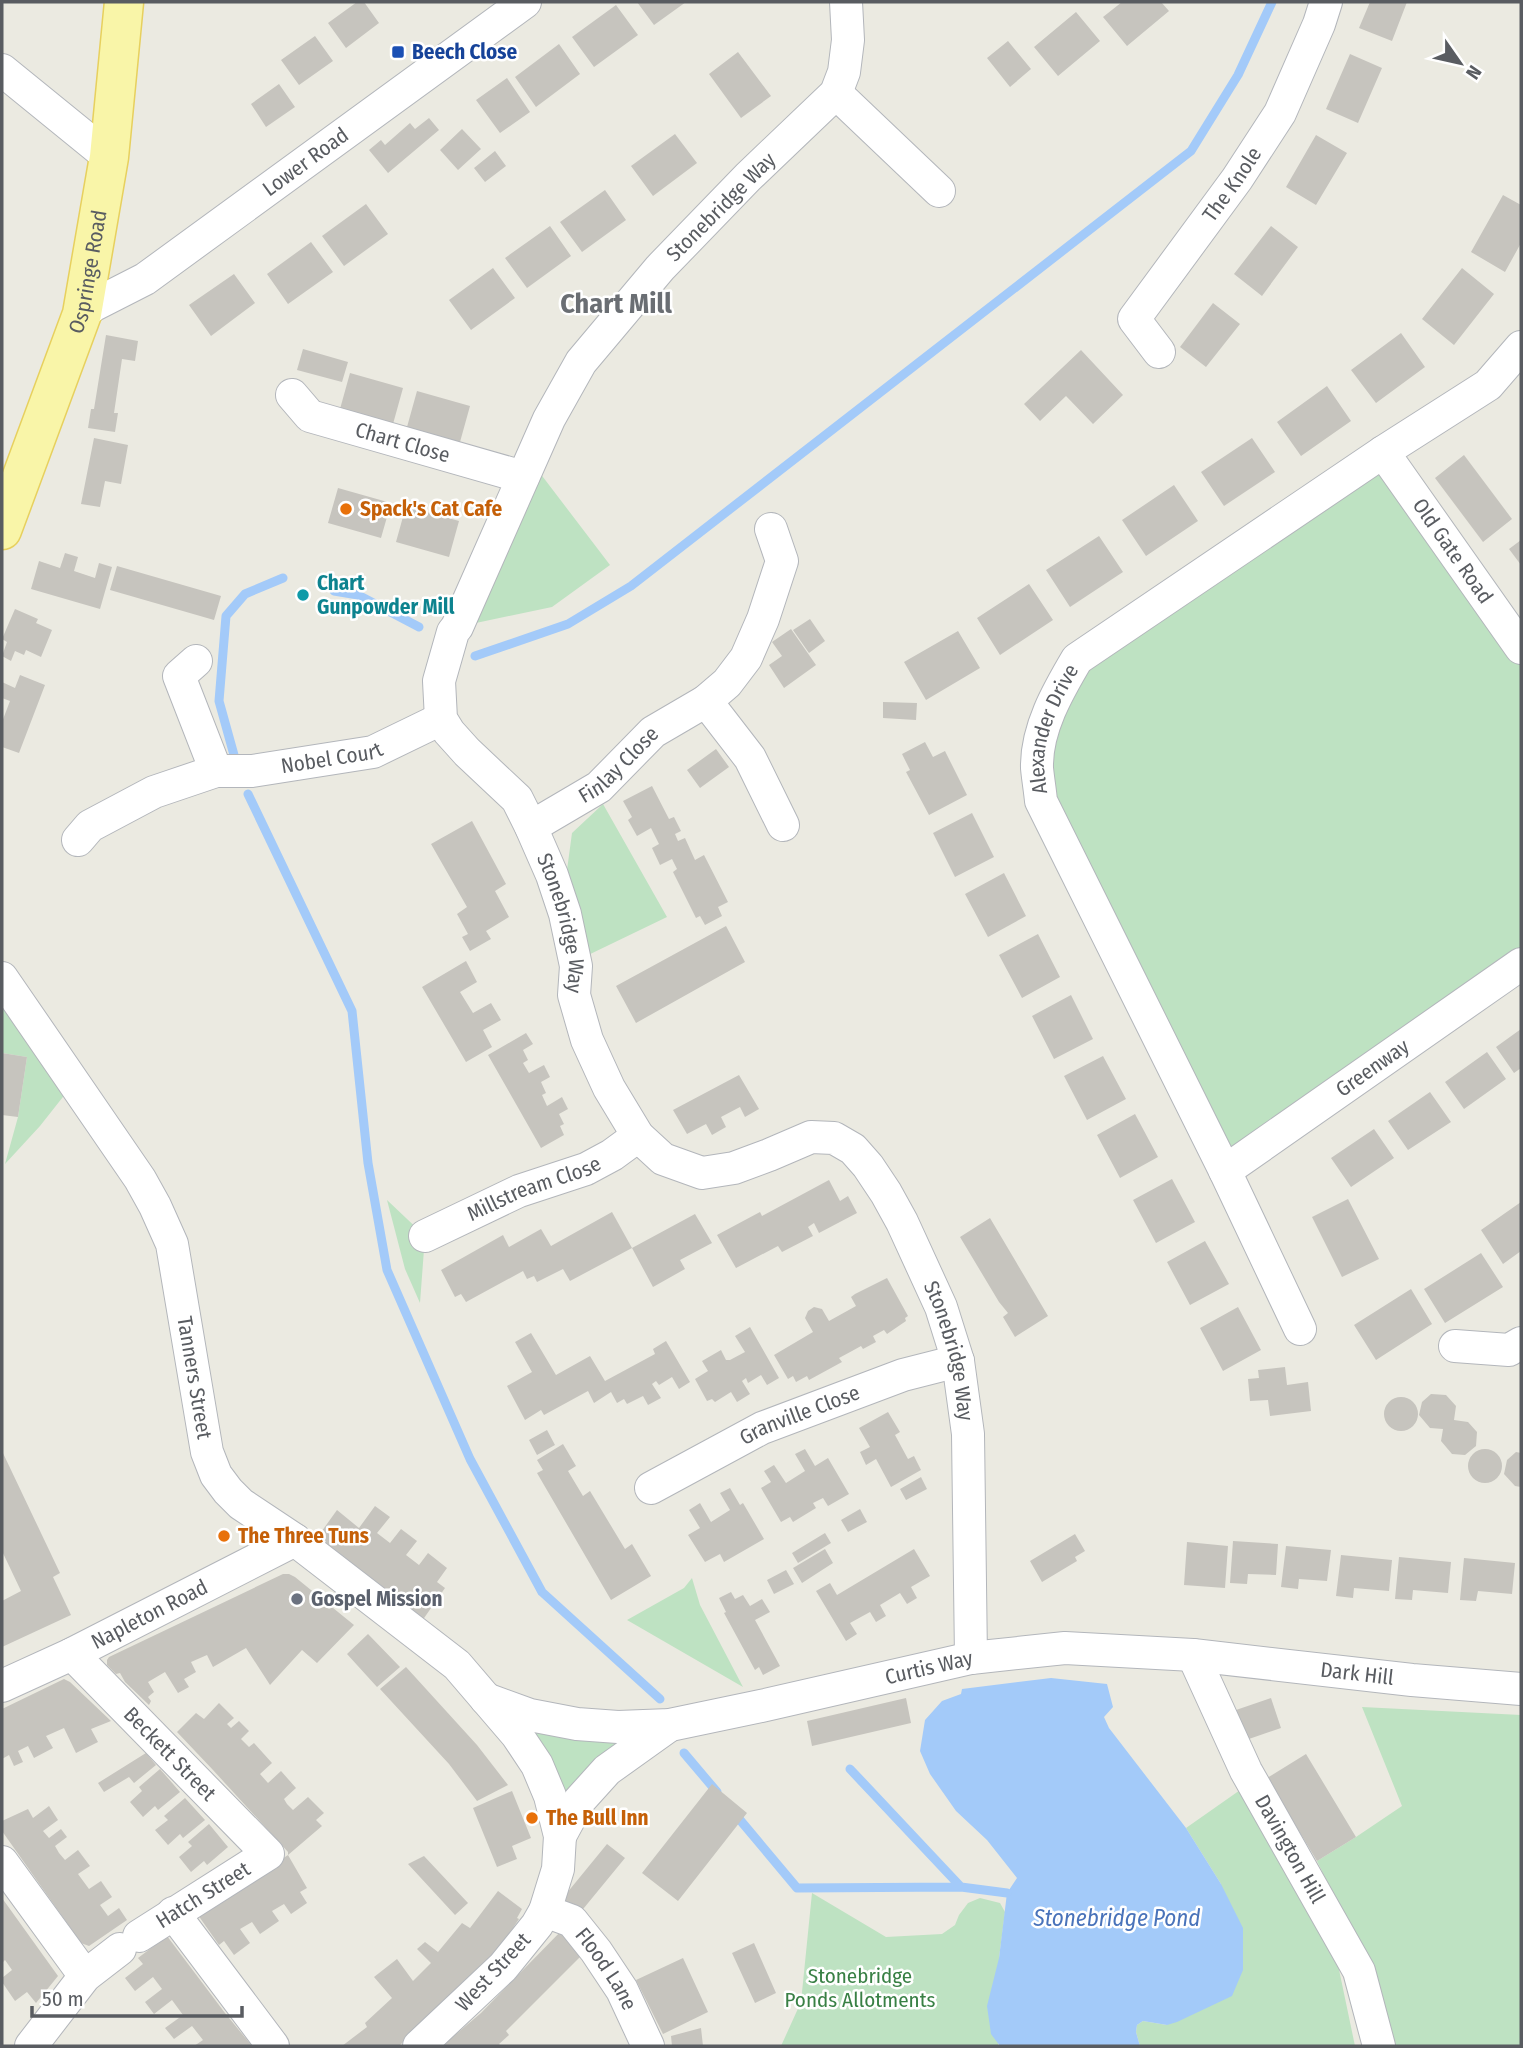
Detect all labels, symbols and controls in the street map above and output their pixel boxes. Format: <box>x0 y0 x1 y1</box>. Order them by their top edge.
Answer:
north arrow <box>1425 28 1495 98</box>
place label: Beech Close <box>412 39 517 65</box>
marker: Beech Close <box>390 44 406 60</box>
text: N <box>1461 61 1486 83</box>
street label: Lower Road <box>258 122 354 202</box>
street label: The Knole <box>1197 142 1267 227</box>
street label: Stonebridge Way <box>661 147 781 267</box>
street label: Ospringe Road <box>63 208 113 337</box>
district label: Chart Mill <box>560 287 672 320</box>
street label: Chart Close <box>352 417 453 468</box>
street label: Old Gate Road <box>1407 493 1499 609</box>
place label: Spack's Cat Cafe <box>360 496 502 522</box>
marker: Spack's Cat Cafe <box>338 501 354 517</box>
place label: Chart Gunpowder Mill <box>317 570 455 620</box>
marker: Chart Gunpowder Mill <box>295 587 311 603</box>
street label: Alexander Drive <box>1024 659 1084 796</box>
street label: Finlay Close <box>574 721 664 809</box>
street label: Nobel Court <box>279 736 387 779</box>
street label: Stonebridge Way <box>531 849 589 995</box>
street label: Greenway <box>1331 1033 1415 1102</box>
street label: Millstream Close <box>463 1150 606 1227</box>
street label: Stonebridge Way <box>918 1277 979 1423</box>
street label: Tanners Street <box>171 1314 218 1441</box>
street label: Granville Close <box>735 1379 863 1451</box>
place label: The Three Tuns <box>238 1523 369 1549</box>
marker: The Three Tuns <box>216 1528 232 1544</box>
street label: Napleton Road <box>87 1574 212 1655</box>
place label: Gospel Mission <box>311 1586 442 1612</box>
marker: Gospel Mission <box>289 1591 305 1607</box>
street label: Curtis Way <box>883 1645 976 1690</box>
street label: Dark Hill <box>1319 1657 1395 1691</box>
street label: Beckett Street <box>118 1702 222 1806</box>
street label: Davington Hill <box>1249 1790 1331 1908</box>
place label: The Bull Inn <box>546 1805 648 1831</box>
marker: The Bull Inn <box>524 1810 540 1826</box>
street label: Hatch Street <box>151 1856 255 1934</box>
water label: Stonebridge Pond <box>1033 1904 1200 1932</box>
street label: Flood Lane <box>570 1923 643 2014</box>
street label: West Street <box>450 1927 536 2017</box>
park label: Stonebridge Ponds Allotments <box>785 1963 936 2013</box>
scale bar <box>32 1974 242 2018</box>
text: 50 m <box>42 1986 84 2012</box>

